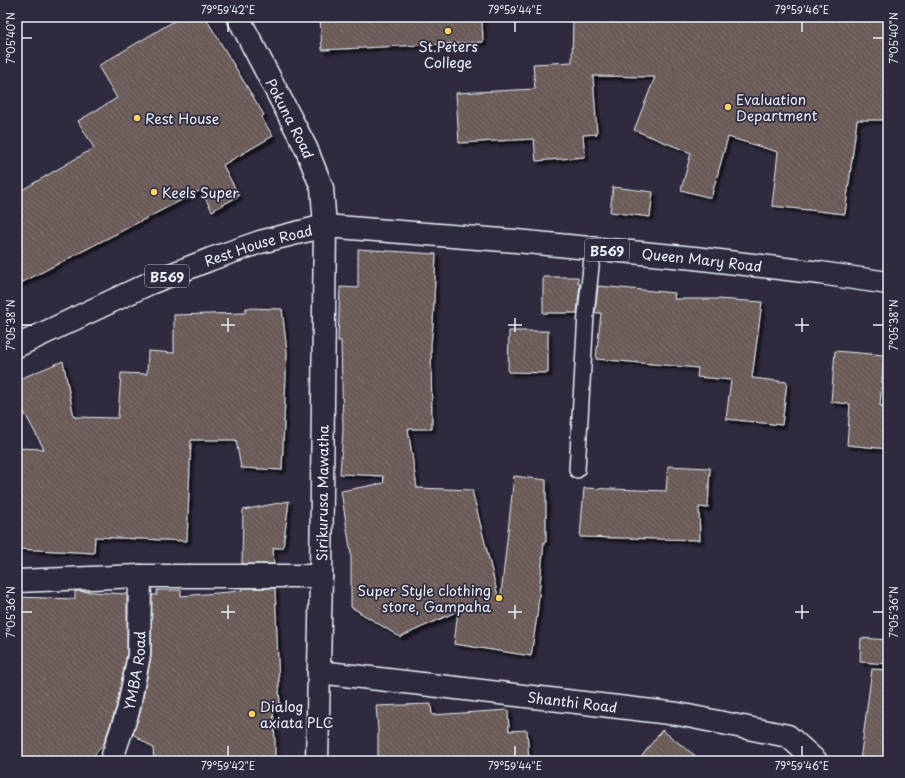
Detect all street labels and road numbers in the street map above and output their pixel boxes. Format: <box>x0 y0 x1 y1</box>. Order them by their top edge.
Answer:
street label: Pokuna Road <box>261 74 320 161</box>
street label: Rest House Road <box>201 219 315 271</box>
road number: B569 <box>585 239 629 261</box>
street label: Queen Mary Road <box>641 243 763 277</box>
road number: B569 <box>145 265 189 287</box>
street label: Sirikurusa Mawatha <box>311 425 333 561</box>
street label: YMBA Road <box>118 631 150 712</box>
street label: Shanthi Road <box>526 686 618 717</box>

